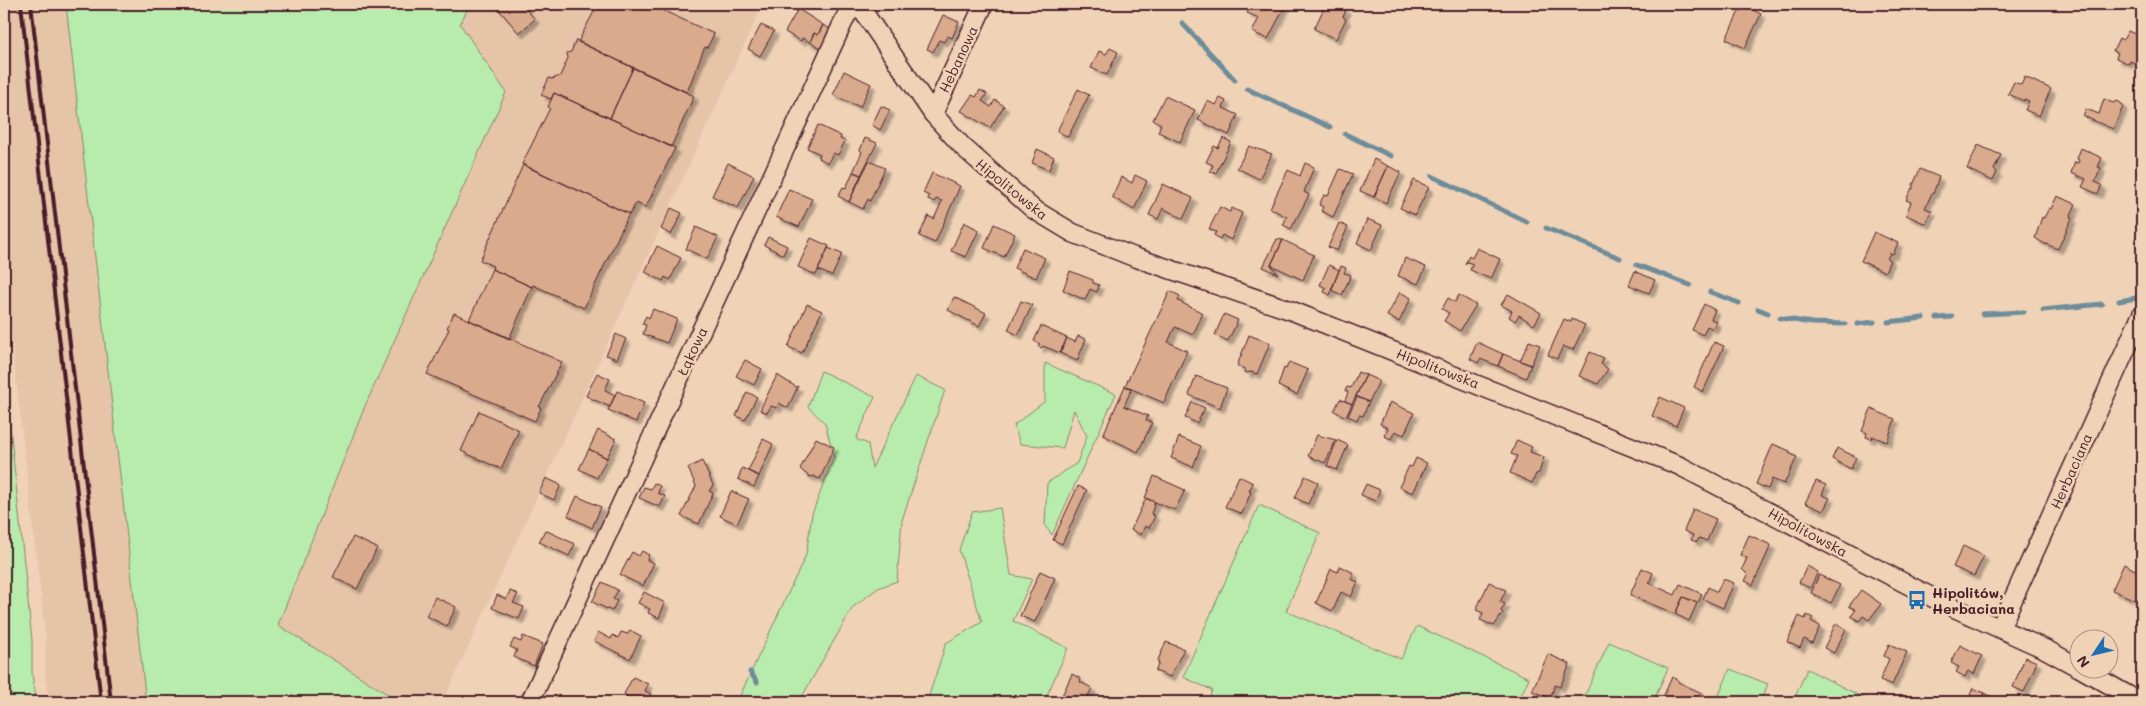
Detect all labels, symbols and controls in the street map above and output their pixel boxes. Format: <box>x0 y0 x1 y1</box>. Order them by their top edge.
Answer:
street label: Hebanowa <box>934 22 982 96</box>
street label: Hipolitowska <box>972 154 1052 224</box>
street label: Łąkowa <box>673 324 711 378</box>
street label: Hipolitowska <box>1394 343 1482 393</box>
street label: Herbaciana <box>2046 430 2096 512</box>
street label: Hipolitowska <box>1765 503 1851 561</box>
place label: Hipolitów, Herbaciana <box>1932 583 2015 618</box>
bus stop icon: Hipolitów, Herbaciana <box>1906 589 1928 611</box>
north arrow <box>2068 628 2118 678</box>
text: N <box>2072 652 2094 672</box>

